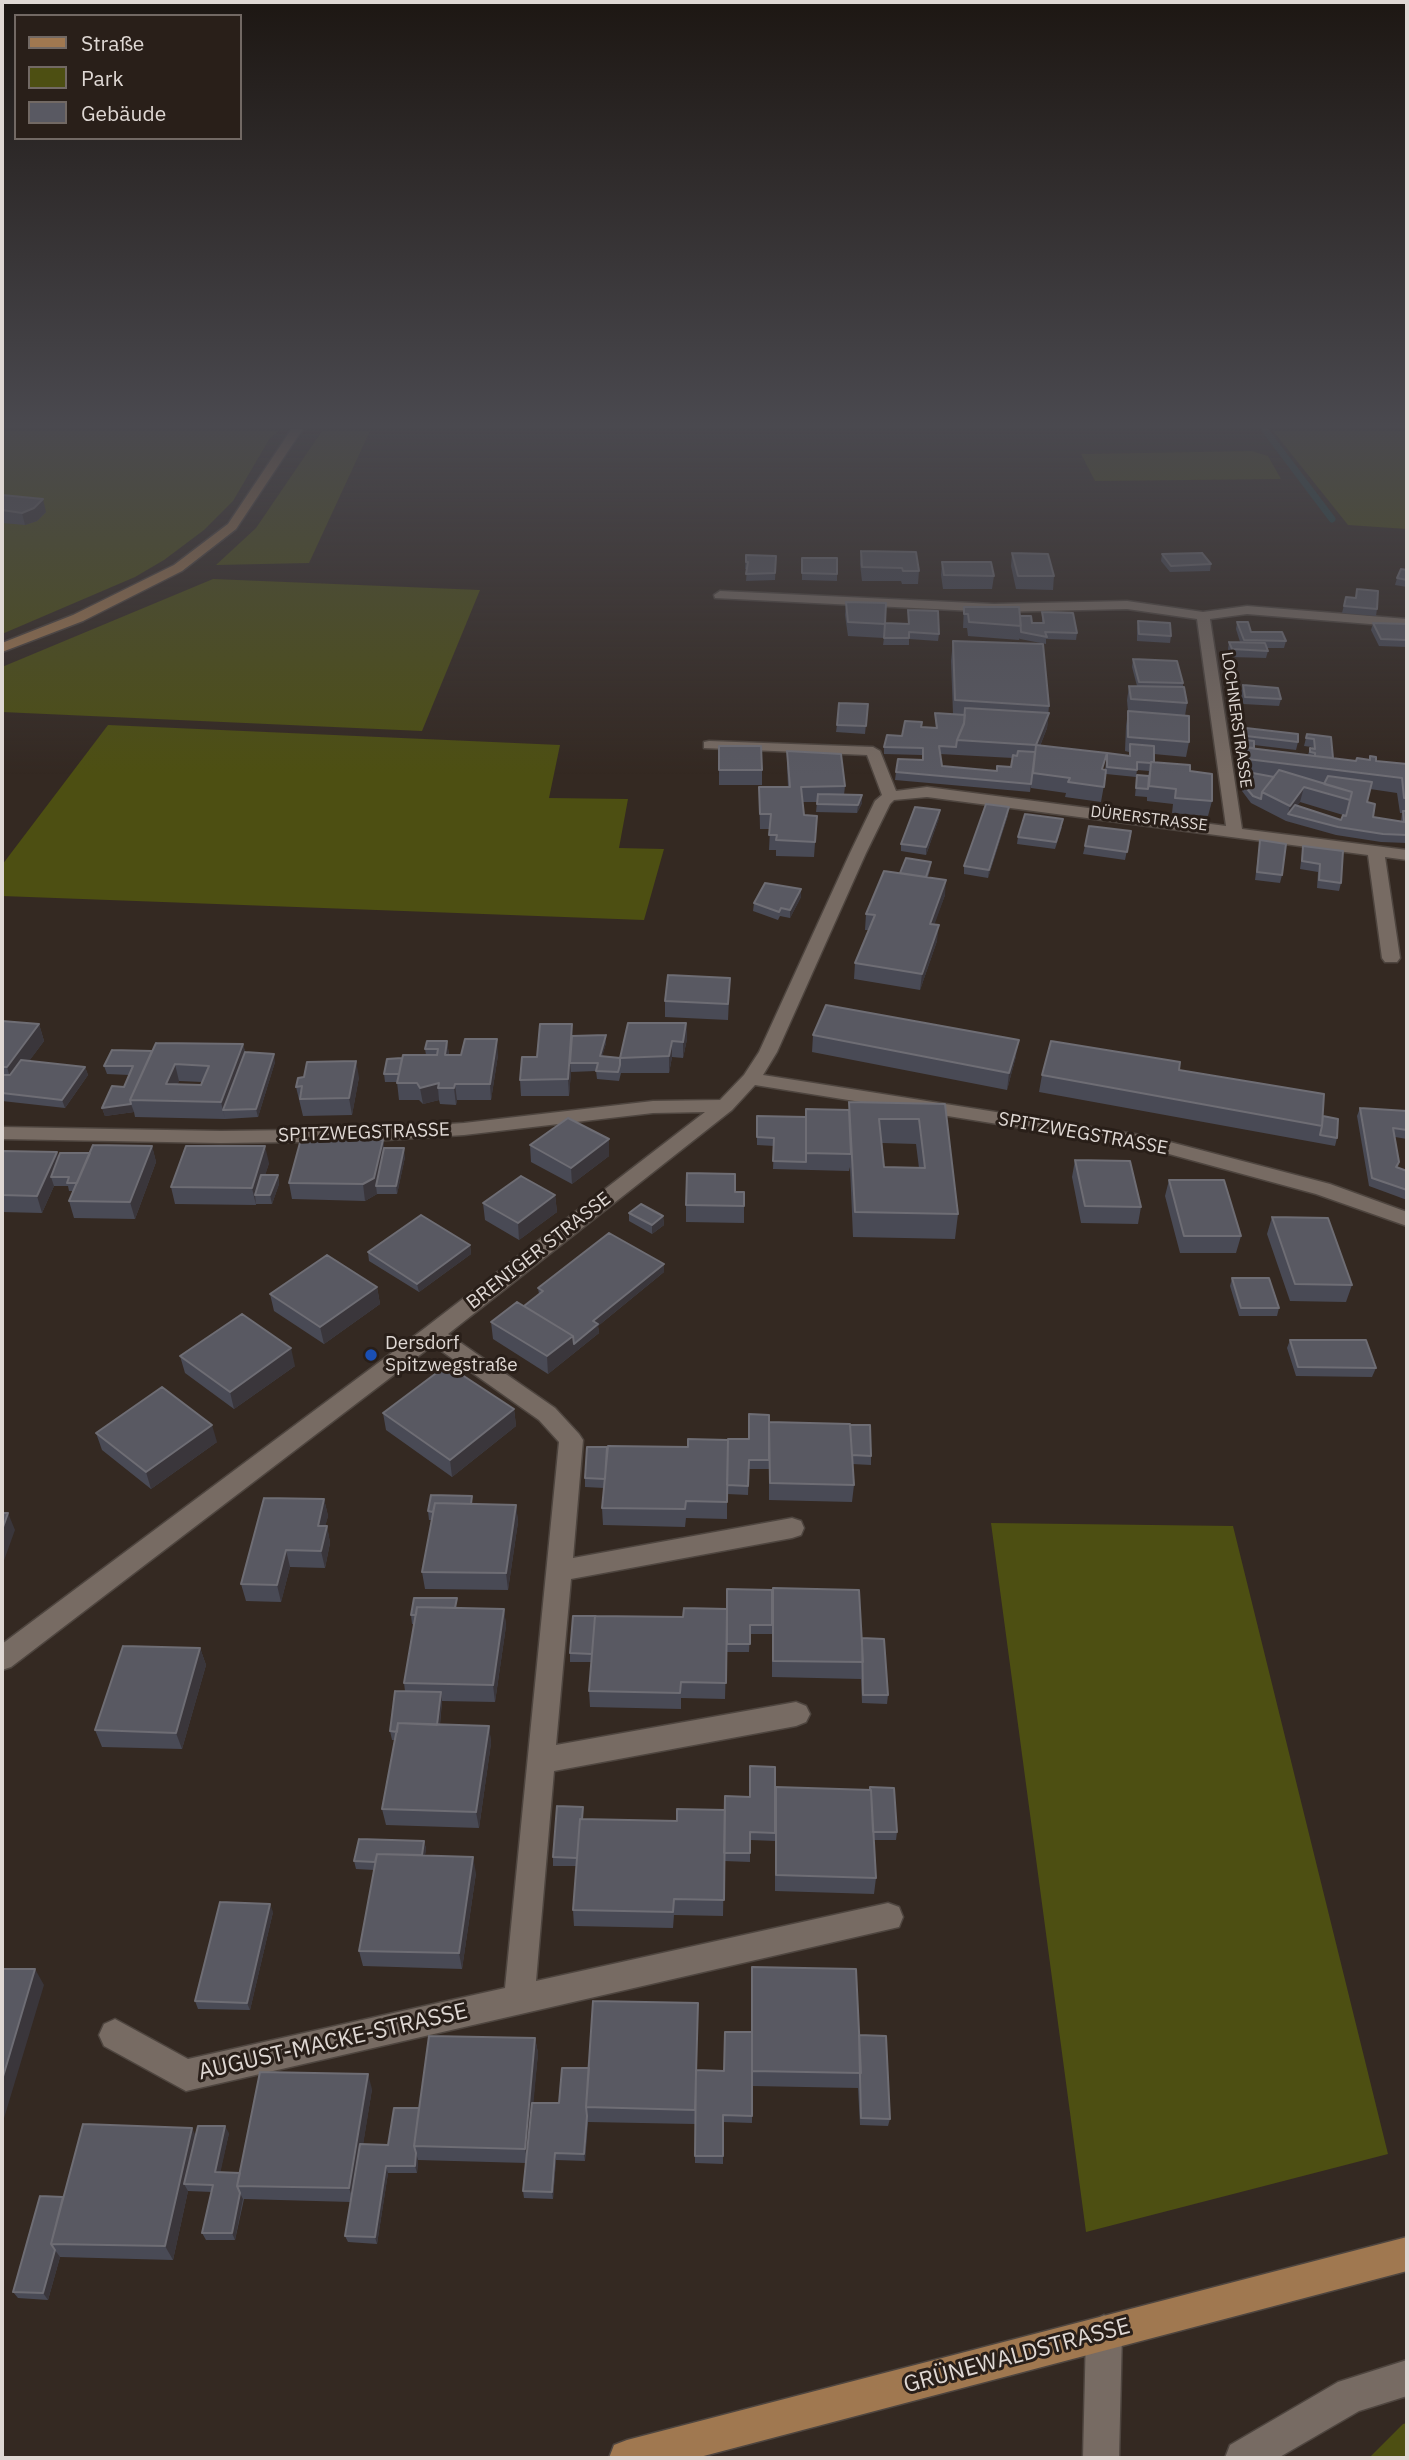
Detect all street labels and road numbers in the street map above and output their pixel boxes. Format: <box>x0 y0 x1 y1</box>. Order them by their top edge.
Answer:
street label: LOCHNERSTRASSE <box>1217 651 1255 789</box>
street label: DÜRERSTRASSE <box>1089 802 1209 836</box>
street label: SPITZWEGSTRASSE <box>996 1108 1170 1160</box>
street label: SPITZWEGSTRASSE <box>278 1119 450 1147</box>
street label: BRENIGER STRASSE <box>462 1188 616 1314</box>
street label: AUGUST-MACKE-STRASSE <box>196 1998 470 2086</box>
street label: GRÜNEWALDSTRASSE <box>901 2312 1133 2400</box>

